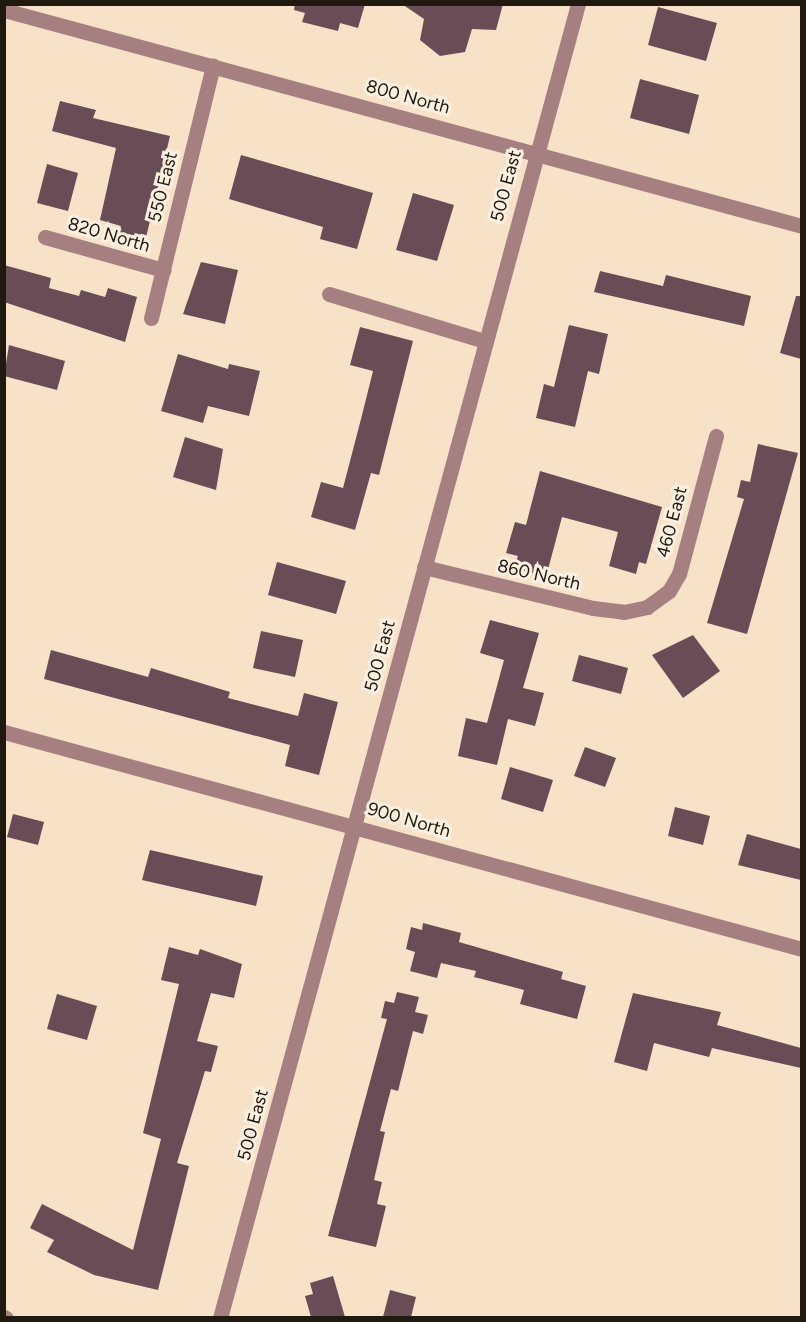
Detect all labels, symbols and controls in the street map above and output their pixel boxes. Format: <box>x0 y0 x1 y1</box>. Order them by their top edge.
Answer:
street label: 800 North <box>364 75 452 119</box>
street label: 500 East <box>486 148 526 224</box>
street label: 550 East <box>144 150 182 224</box>
street label: 820 North <box>65 213 153 257</box>
street label: 460 East <box>652 484 692 560</box>
street label: 860 North <box>495 555 583 595</box>
street label: 500 East <box>360 618 400 694</box>
street label: 900 North <box>365 798 453 842</box>
street label: 500 East <box>233 1087 273 1163</box>

